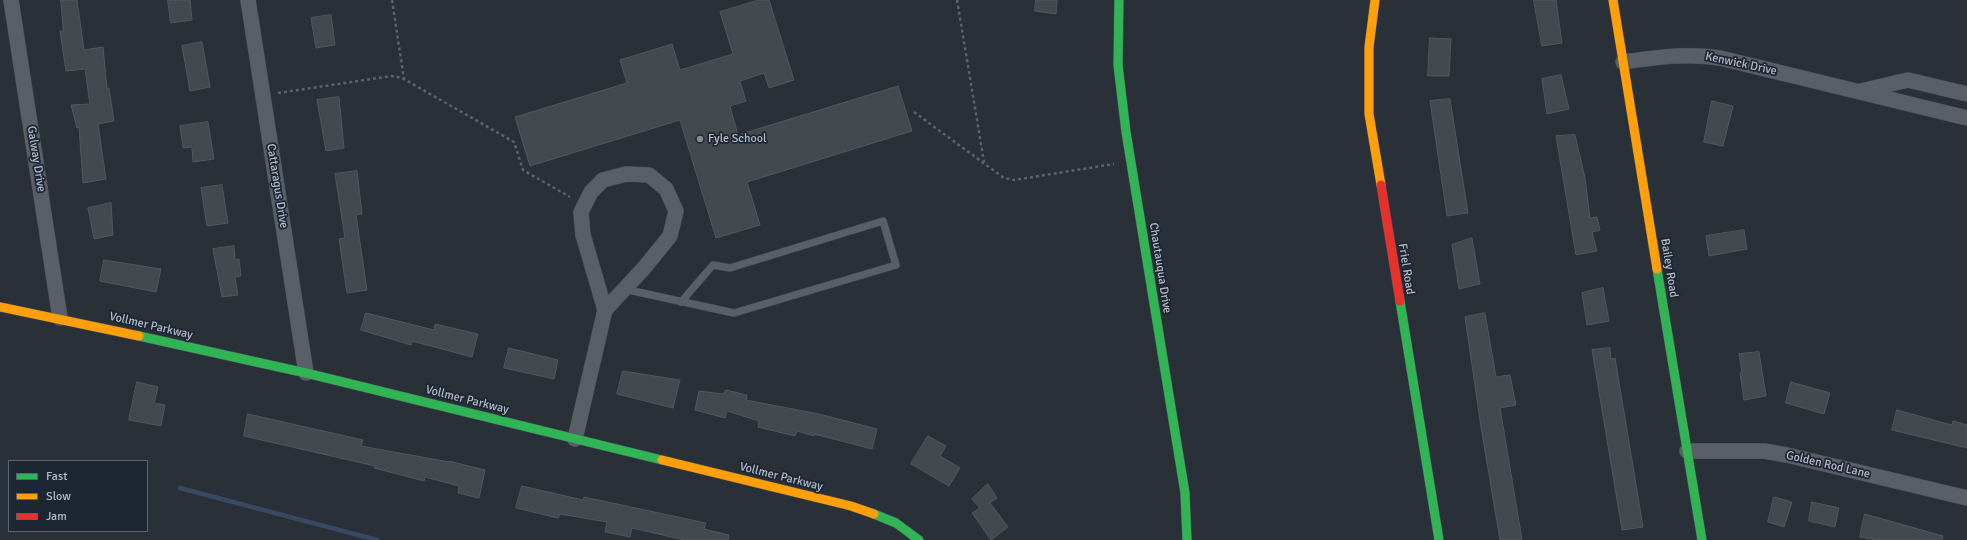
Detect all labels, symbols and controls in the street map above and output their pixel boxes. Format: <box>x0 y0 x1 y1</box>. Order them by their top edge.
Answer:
street label: Kenwick Drive <box>1704 49 1778 79</box>
street label: Galway Drive <box>24 125 48 193</box>
place label: Fyle School <box>708 132 767 146</box>
marker: Fyle School <box>695 134 705 144</box>
street label: Cattaragus Drive <box>263 143 291 229</box>
street label: Chautauqua Drive <box>1146 222 1174 314</box>
street label: Bailey Road <box>1657 237 1681 299</box>
street label: Friel Road <box>1395 242 1417 296</box>
street label: Vollmer Parkway <box>108 309 194 343</box>
street label: Vollmer Parkway <box>424 383 510 417</box>
street label: Golden Rod Lane <box>1784 448 1872 482</box>
legend <box>8 460 148 532</box>
street label: Vollmer Parkway <box>738 460 824 494</box>
text: Fast <box>46 469 67 484</box>
text: Slow <box>46 489 71 504</box>
text: Jam <box>46 509 67 524</box>

